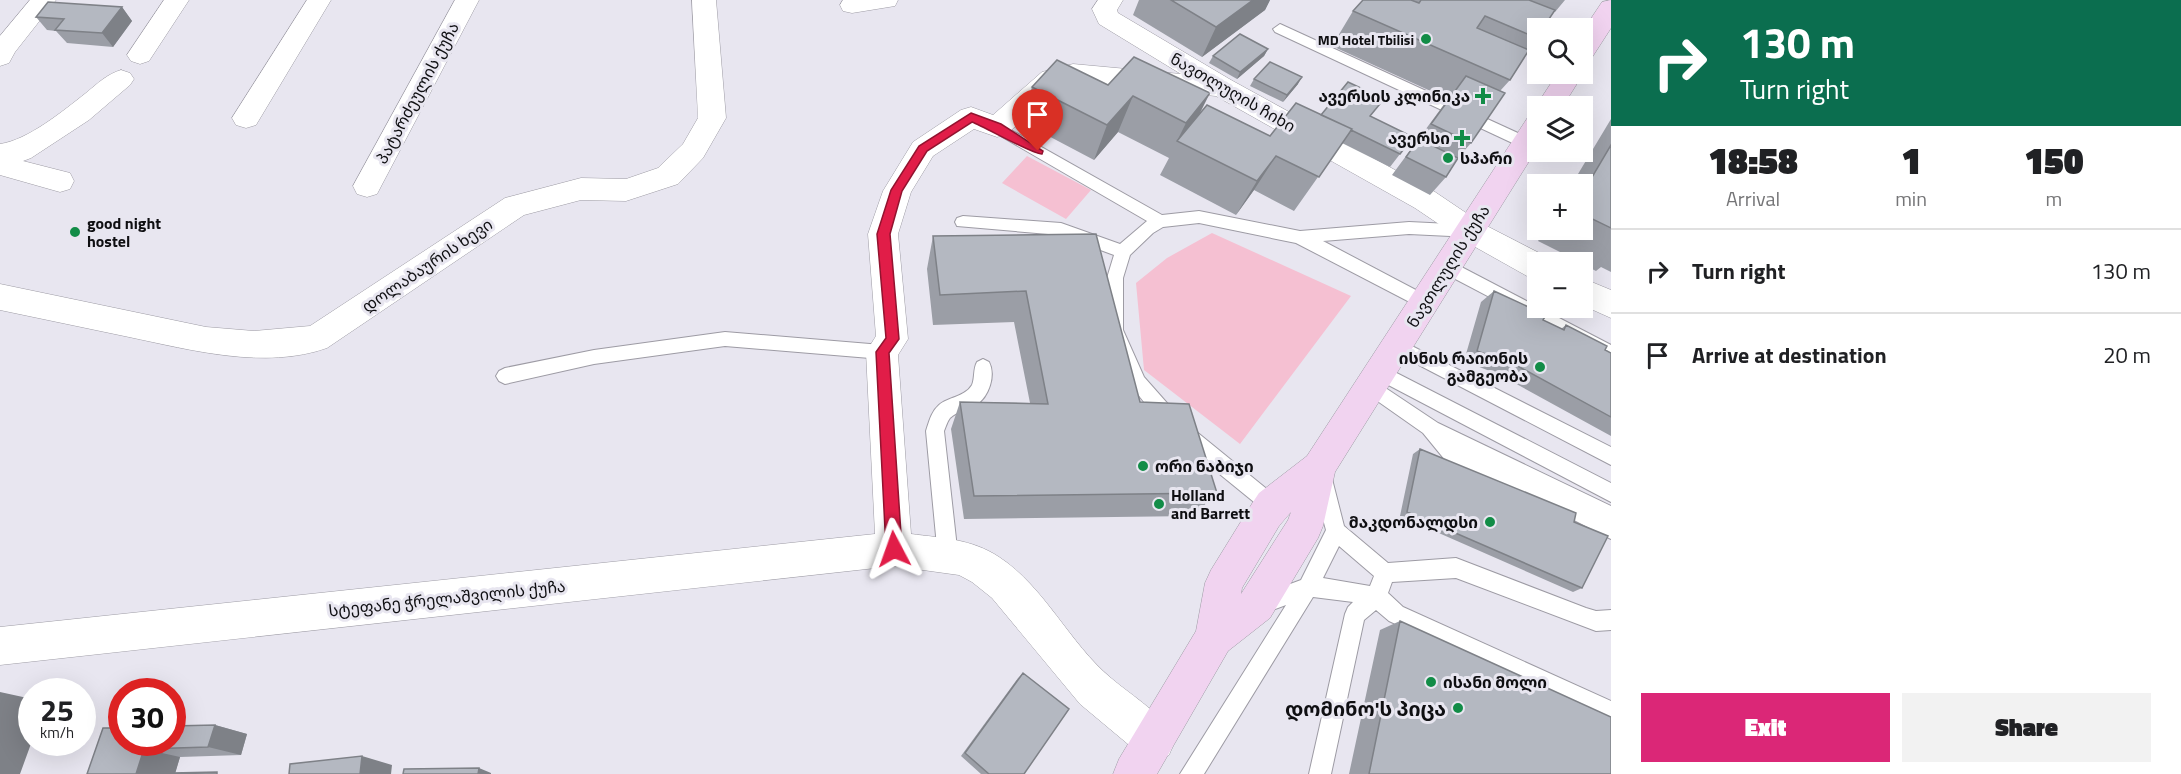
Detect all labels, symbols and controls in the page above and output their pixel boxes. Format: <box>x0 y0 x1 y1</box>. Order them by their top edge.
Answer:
text: 130 m <box>1740 10 1855 74</box>
street label: პატარძეულის ქუჩა <box>369 18 465 168</box>
map controls <box>1527 18 1593 318</box>
button: search <box>1527 18 1593 84</box>
icon: right <box>1641 24 1719 102</box>
place label: MD Hotel Tbilisi <box>1318 29 1414 50</box>
marker: MD Hotel Tbilisi <box>1419 32 1433 46</box>
street label: ნავთლუღის ჩიხი <box>1166 46 1300 138</box>
text: Turn right <box>1740 68 1849 109</box>
place label: ავერსის კლინიკა <box>1319 84 1470 108</box>
marker: ავერსის კლინიკა <box>1474 87 1492 105</box>
pin <box>1012 89 1063 151</box>
button: layers <box>1527 96 1593 162</box>
icon: arrive <box>1021 98 1054 131</box>
place label: ავერსი <box>1388 126 1450 150</box>
marker: ავერსი <box>1455 131 1469 145</box>
text: 18:58 <box>1708 133 1798 188</box>
text: 1 <box>1901 133 1921 188</box>
text: 150 <box>2024 133 2084 188</box>
place label: სპარი <box>1460 146 1513 170</box>
marker: სპარი <box>1441 151 1455 165</box>
button: + <box>1527 174 1593 240</box>
text: Arrival <box>1726 183 1780 214</box>
text: min <box>1895 183 1927 214</box>
text: m <box>2046 183 2062 214</box>
street label: ნავთლუღის ქუჩა <box>1400 200 1496 332</box>
place label: good night hostel <box>87 211 161 253</box>
street label: დოლაბაურის ხევი <box>357 212 497 318</box>
marker: good night hostel <box>68 225 82 239</box>
button: − <box>1527 252 1593 318</box>
text: Turn right <box>1692 254 1786 288</box>
text: 130 m <box>2091 254 2151 288</box>
icon: right <box>1641 255 1674 288</box>
text: Arrive at destination <box>1692 338 1887 372</box>
text: 20 m <box>2103 338 2151 372</box>
icon: arrive <box>1641 339 1674 372</box>
place label: ისნის რაიონის გამგეობა <box>1399 346 1528 388</box>
marker: ისნის რაიონის გამგეობა <box>1533 360 1547 374</box>
place label: ორი ნაბიჯი <box>1155 454 1254 478</box>
marker: ორი ნაბიჯი <box>1136 459 1150 473</box>
place label: Holland and Barrett <box>1171 483 1250 525</box>
marker: Holland and Barrett <box>1152 497 1166 511</box>
place label: მაკდონალდსი <box>1349 510 1478 534</box>
marker: მაკდონალდსი <box>1483 515 1497 529</box>
position arrow <box>862 517 926 581</box>
street label: სტეფანე ჭრელაშვილის ქუჩა <box>327 574 567 622</box>
place label: ისანი მოლი <box>1443 670 1547 694</box>
marker: ისანი მოლი <box>1424 675 1438 689</box>
speed limit sign: 30 <box>108 678 186 756</box>
text: 25 <box>40 687 74 733</box>
place label: დომინო'ს პიცა <box>1285 693 1446 724</box>
button: Exit <box>1641 693 1890 762</box>
button: Share <box>1902 693 2151 762</box>
marker: დომინო'ს პიცა <box>1451 701 1465 715</box>
text: km/h <box>40 721 74 744</box>

